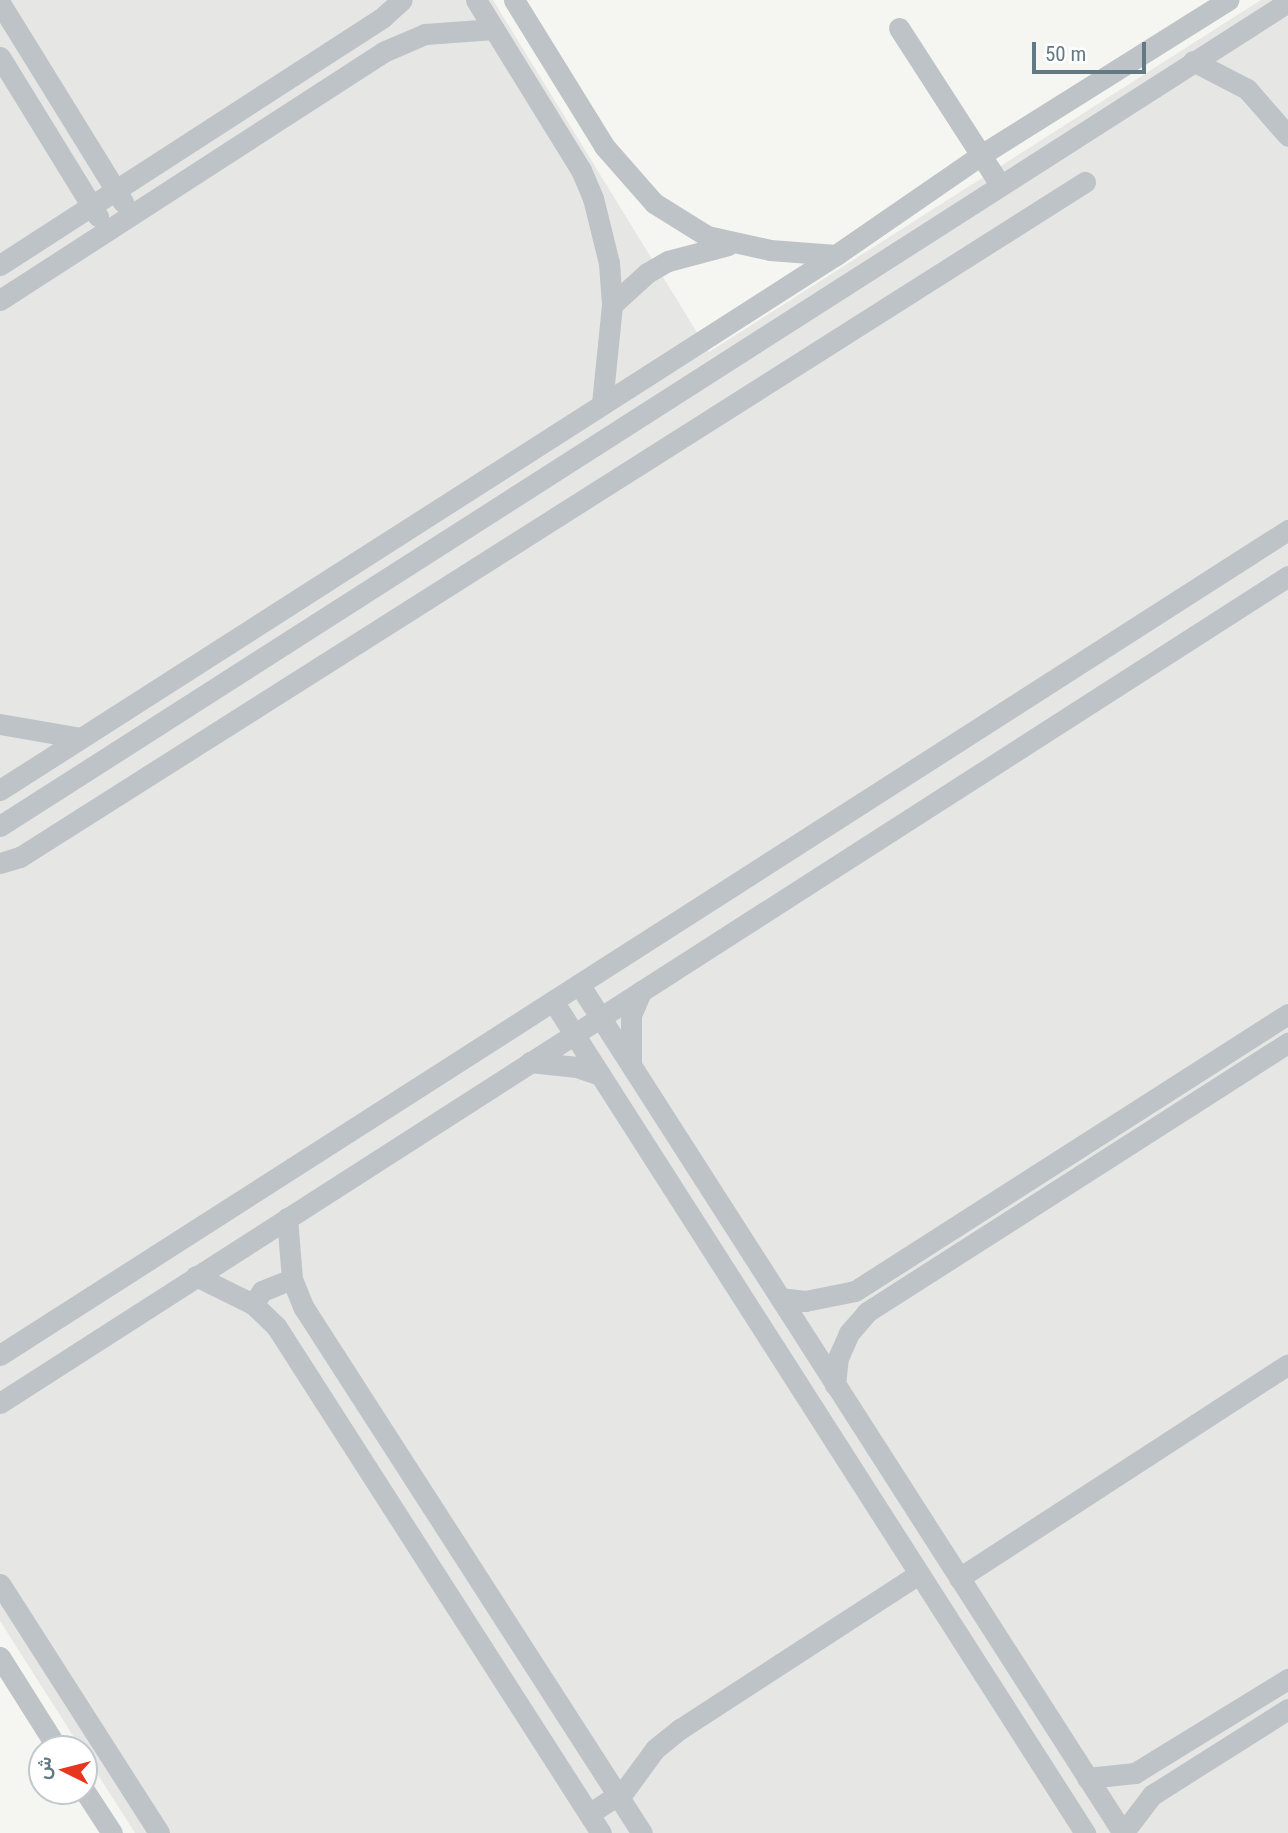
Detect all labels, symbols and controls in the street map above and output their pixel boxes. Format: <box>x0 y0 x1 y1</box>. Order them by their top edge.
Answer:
scale bar <box>1036 28 1150 72</box>
text: 50 m <box>1045 42 1086 66</box>
north arrow <box>28 1735 98 1805</box>
text: ش <box>31 1755 56 1781</box>

